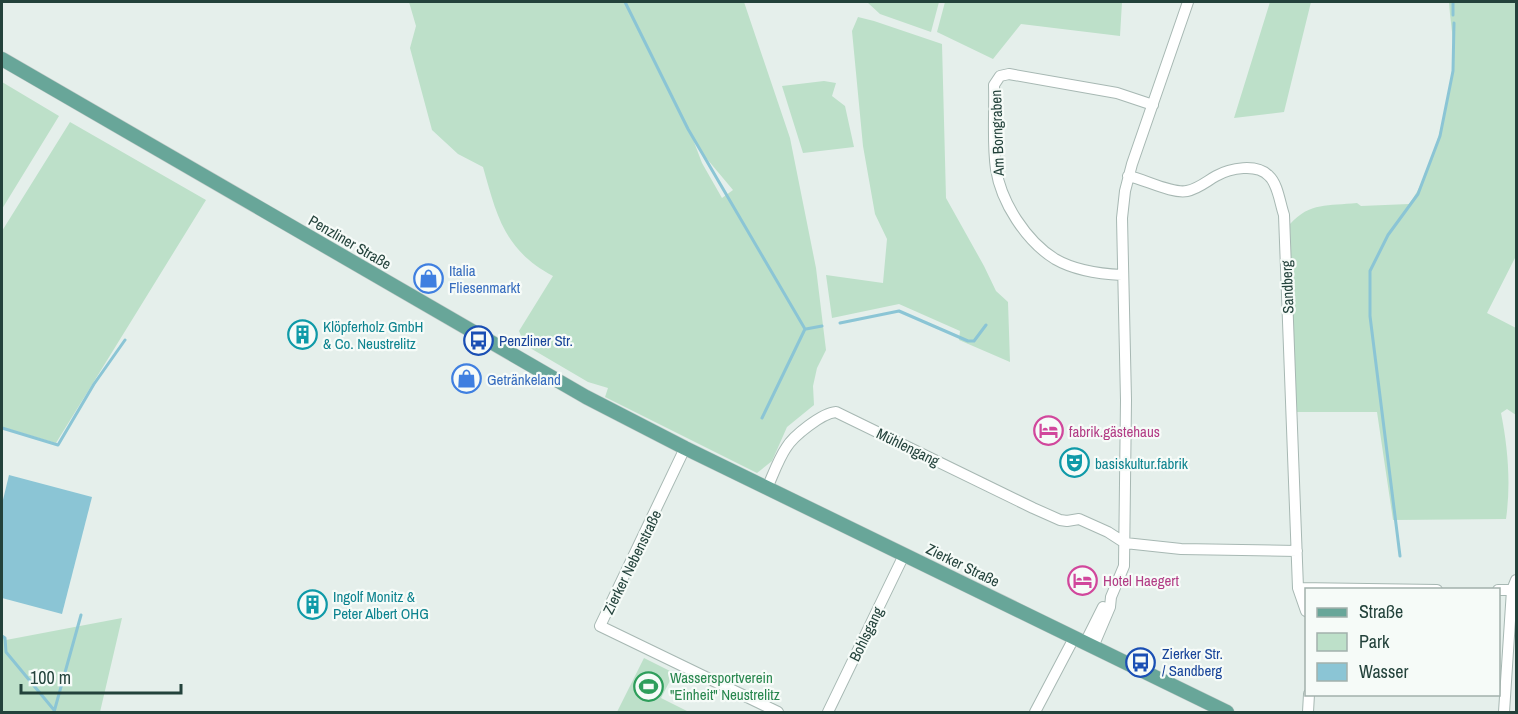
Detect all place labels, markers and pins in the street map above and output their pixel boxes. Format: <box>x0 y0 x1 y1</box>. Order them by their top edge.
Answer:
place label: Italia Fliesenmarkt <box>449 260 521 298</box>
shop icon: Italia Fliesenmarkt <box>412 263 444 295</box>
place label: Klöpferholz GmbH & Co. Neustrelitz <box>323 316 424 354</box>
building icon: Klöpferholz GmbH & Co. Neustrelitz <box>286 319 318 351</box>
bus stop icon: Penzliner Str. <box>462 324 494 356</box>
place label: Penzliner Str. <box>499 330 573 351</box>
shop icon: Getränkeland <box>450 363 482 395</box>
place label: Getränkeland <box>487 369 561 390</box>
hotel icon: fabrik.gästehaus <box>1032 415 1064 447</box>
place label: fabrik.gästehaus <box>1069 421 1160 442</box>
theatre icon: basiskultur.fabrik <box>1058 447 1090 479</box>
place label: basiskultur.fabrik <box>1095 453 1189 474</box>
hotel icon: Hotel Haegert <box>1066 564 1098 596</box>
place label: Hotel Haegert <box>1103 570 1179 591</box>
place label: Ingolf Monitz & Peter Albert OHG <box>333 586 429 624</box>
building icon: Ingolf Monitz & Peter Albert OHG <box>296 589 328 621</box>
place label: Zierker Str. / Sandberg <box>1162 643 1223 681</box>
bus stop icon: Zierker Str. / Sandberg <box>1125 646 1157 678</box>
place label: Wassersportverein "Einheit" Neustrelitz <box>670 667 780 705</box>
sports icon: Wassersportverein "Einheit" Neustrelitz <box>633 670 665 702</box>

